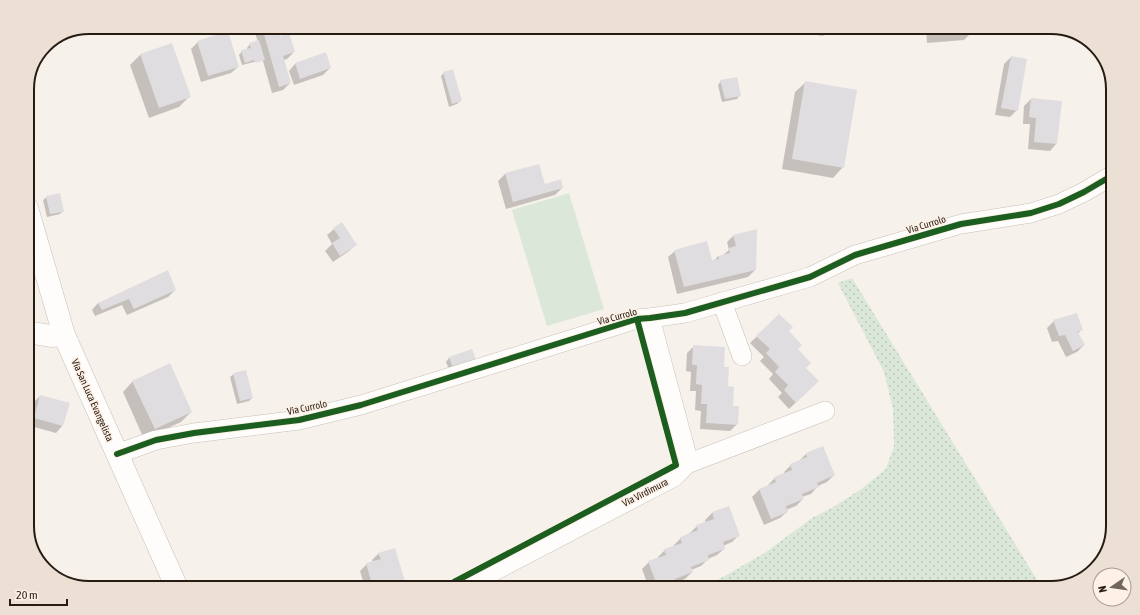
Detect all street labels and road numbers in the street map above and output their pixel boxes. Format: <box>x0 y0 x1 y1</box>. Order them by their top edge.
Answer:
street label: Via Currolo <box>905 213 947 236</box>
street label: Via Currolo <box>596 306 638 327</box>
street label: Via San Luca Evangelista <box>69 357 116 443</box>
street label: Via Currolo <box>286 398 328 417</box>
street label: Via Virdimura <box>621 476 670 509</box>

